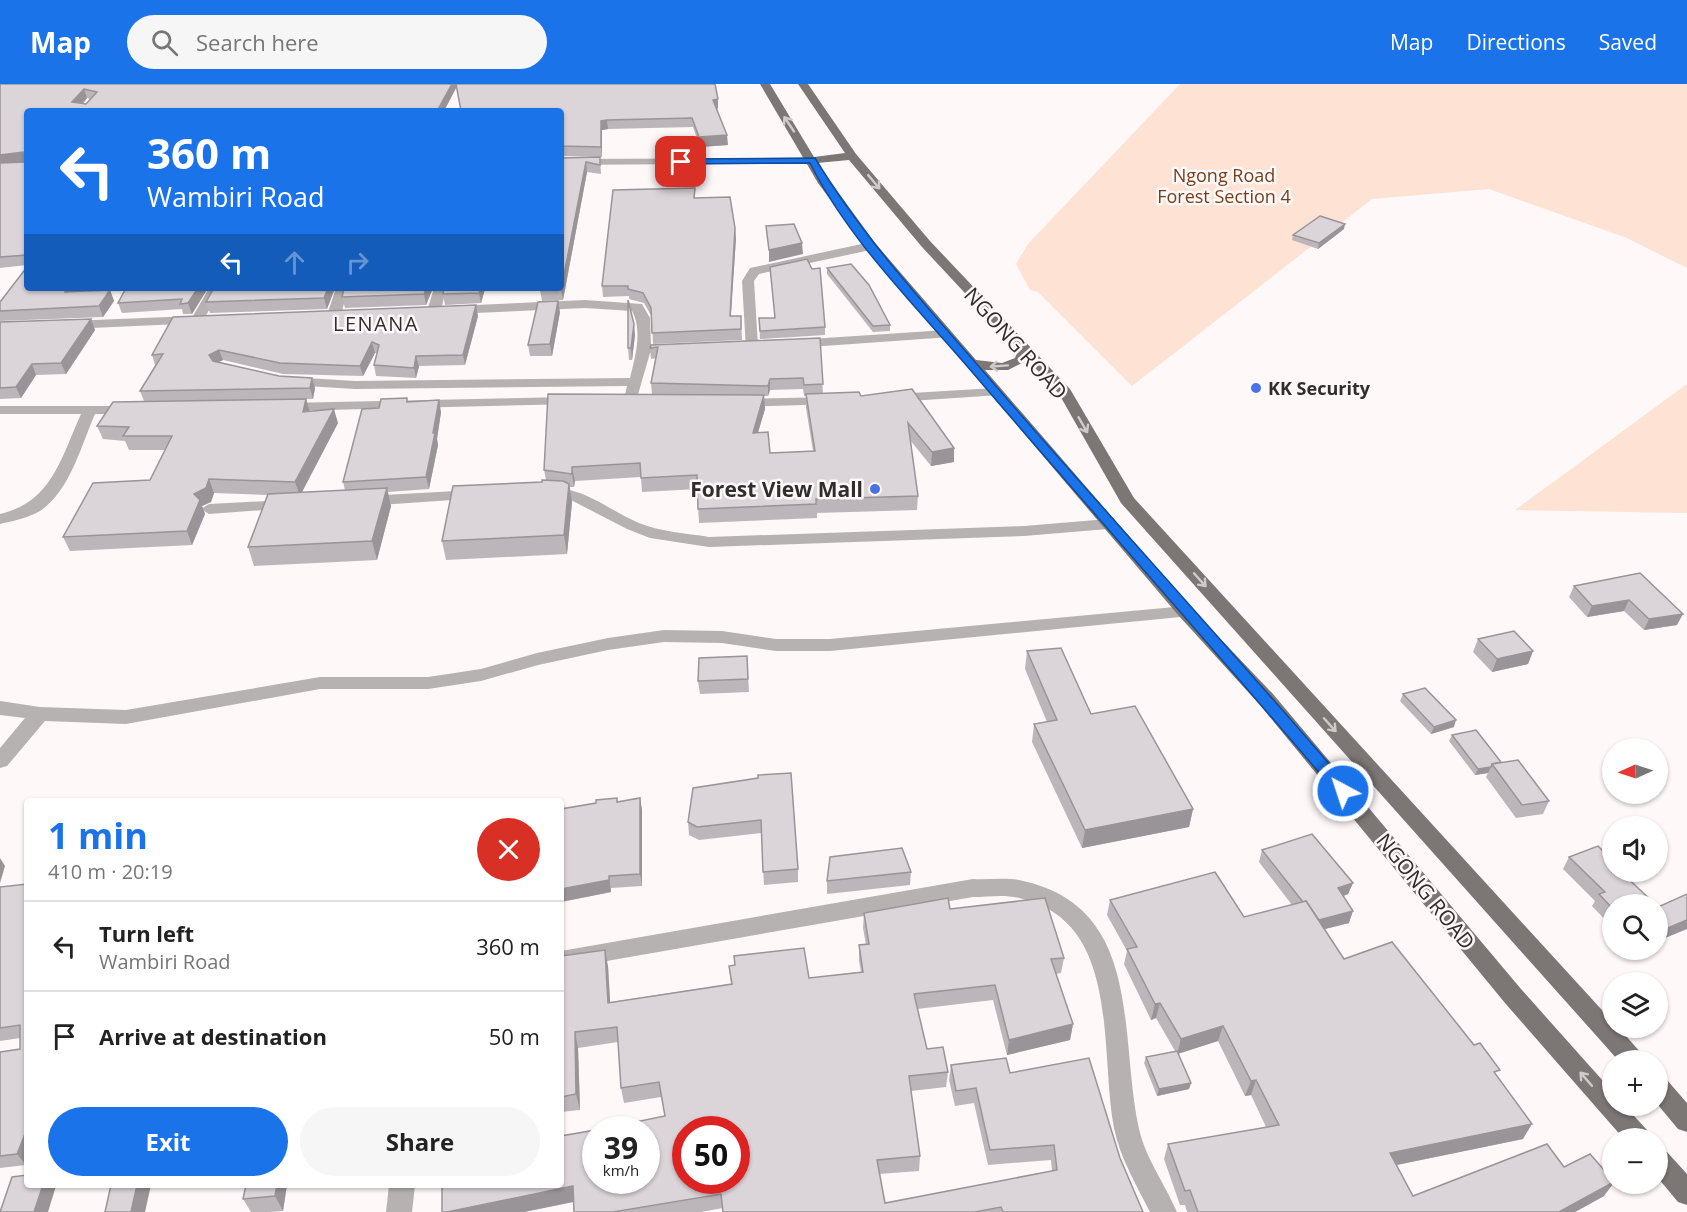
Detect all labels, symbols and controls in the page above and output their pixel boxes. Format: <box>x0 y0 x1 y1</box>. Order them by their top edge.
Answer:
search box <box>127 15 547 69</box>
text: Map <box>30 23 91 61</box>
icon: search <box>148 26 181 59</box>
text: Search here <box>196 27 319 57</box>
text: Map <box>1390 28 1433 56</box>
text: Directions <box>1466 28 1566 56</box>
text: Saved <box>1599 28 1657 56</box>
one-way arrow <box>783 116 795 133</box>
text: 360 m <box>147 124 271 181</box>
icon: left <box>48 132 126 210</box>
pin <box>655 136 706 187</box>
icon: arrive <box>664 145 697 178</box>
park label: Ngong Road Forest Section 4 <box>1157 163 1291 208</box>
one-way arrow <box>868 174 881 190</box>
text: Wambiri Road <box>147 178 325 215</box>
icon: left <box>215 246 248 279</box>
icon: ahead <box>278 246 311 279</box>
icon: right <box>341 246 374 279</box>
street label: NGONG ROAD <box>958 281 1074 405</box>
district label: LENANA <box>333 310 419 337</box>
one-way arrow <box>990 361 1010 372</box>
place label: KK Security <box>1268 376 1371 400</box>
marker: KK Security <box>1249 381 1263 395</box>
one-way arrow <box>1078 416 1090 433</box>
place label: Forest View Mall <box>690 475 863 503</box>
marker: Forest View Mall <box>868 482 882 496</box>
one-way arrow <box>1193 572 1207 587</box>
one-way arrow <box>1323 717 1338 732</box>
north arrow <box>1602 738 1668 804</box>
map controls <box>1602 738 1668 1194</box>
position arrow <box>1311 759 1375 823</box>
text: 1 min <box>48 811 148 860</box>
button: sound <box>1602 816 1668 882</box>
button: close <box>477 818 540 881</box>
street label: NGONG ROAD <box>1371 827 1481 955</box>
text: 410 m · 20:19 <box>48 858 173 885</box>
button: search <box>1602 894 1668 960</box>
text: Turn left <box>99 918 194 948</box>
icon: left <box>48 930 81 963</box>
text: 360 m <box>476 931 540 961</box>
text: Wambiri Road <box>99 948 231 975</box>
button: layers <box>1602 972 1668 1038</box>
icon: arrive <box>48 1020 81 1053</box>
text: Arrive at destination <box>99 1021 327 1051</box>
text: 50 m <box>489 1021 540 1051</box>
button: + <box>1602 1050 1668 1116</box>
one-way arrow <box>1579 1072 1593 1087</box>
button: Exit <box>48 1107 288 1176</box>
button: Share <box>300 1107 540 1176</box>
speed limit sign: 50 <box>672 1116 750 1194</box>
text: 39 <box>604 1127 638 1168</box>
button: − <box>1602 1128 1668 1194</box>
text: km/h <box>603 1160 639 1180</box>

